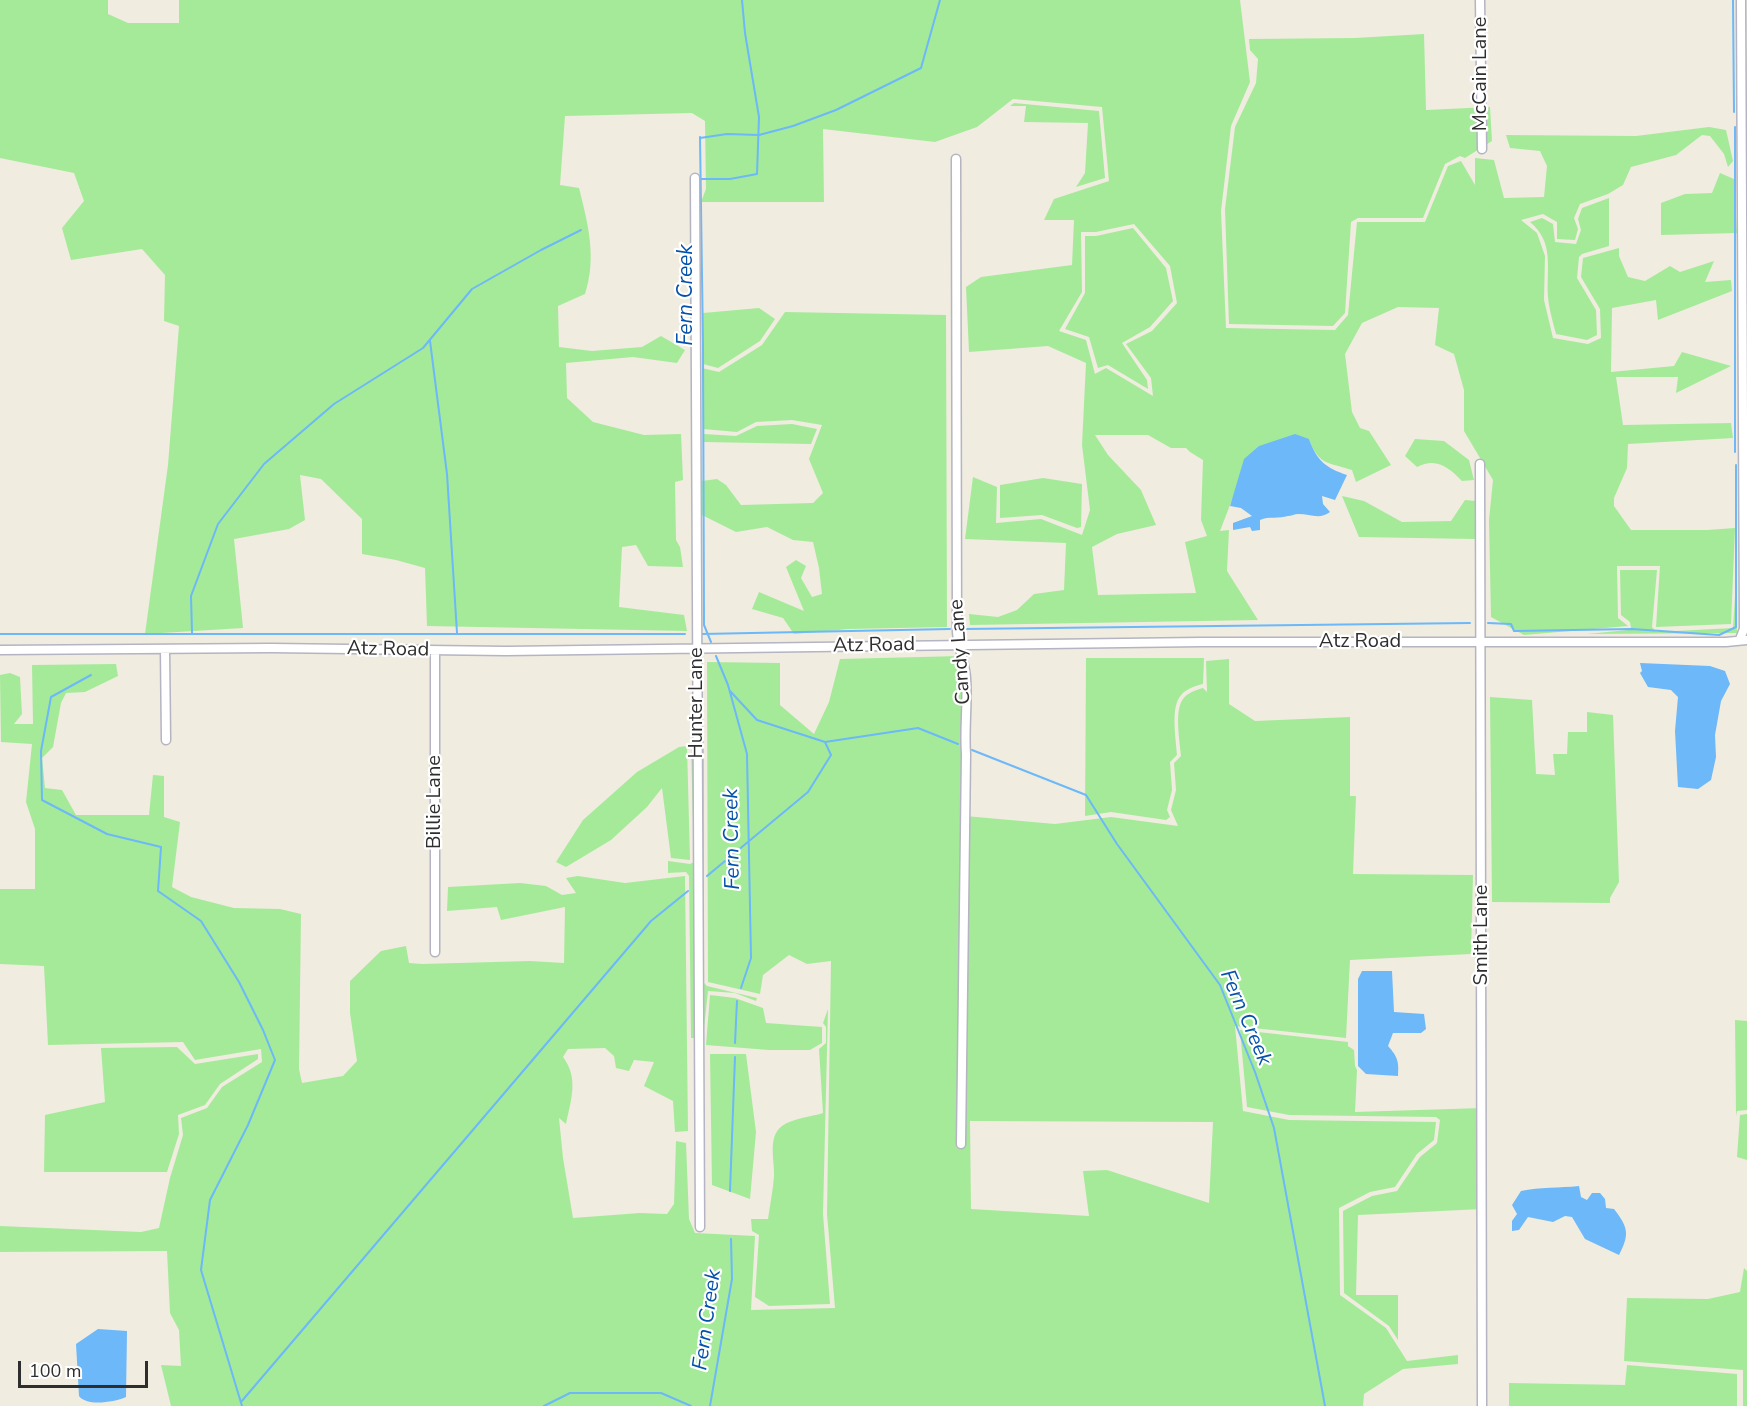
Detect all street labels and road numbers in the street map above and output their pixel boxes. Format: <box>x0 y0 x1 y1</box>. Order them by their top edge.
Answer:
street label: McCain Lane <box>1469 17 1493 131</box>
street label: Candy Lane <box>945 598 977 706</box>
street label: Atz Road <box>1319 630 1401 654</box>
street label: Atz Road <box>833 633 915 659</box>
street label: Atz Road <box>347 637 429 663</box>
street label: Hunter Lane <box>685 647 709 759</box>
street label: Billie Lane <box>423 755 447 849</box>
street label: Smith Lane <box>1470 884 1494 986</box>

